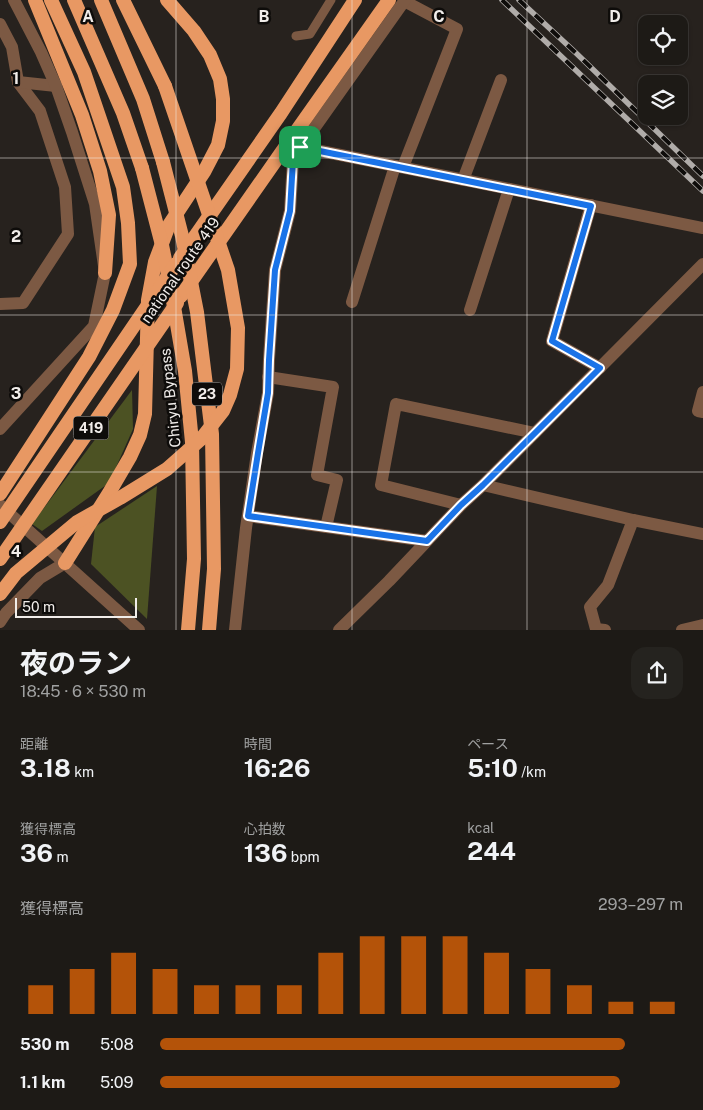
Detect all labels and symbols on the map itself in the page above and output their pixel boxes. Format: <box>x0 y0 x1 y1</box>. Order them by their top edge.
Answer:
text: A <box>82 7 94 26</box>
text: B <box>259 7 270 26</box>
text: C <box>433 7 445 26</box>
text: D <box>609 7 621 26</box>
text: 1 <box>13 69 19 88</box>
pin <box>279 126 321 168</box>
street label: national route 419 <box>137 214 223 326</box>
text: 2 <box>11 227 21 246</box>
street label: Chiryu Bypass <box>156 348 184 448</box>
road number: 23 <box>192 382 222 406</box>
text: 3 <box>11 384 21 403</box>
road number: 419 <box>74 416 108 439</box>
text: 4 <box>11 542 22 561</box>
scale bar <box>15 595 138 618</box>

